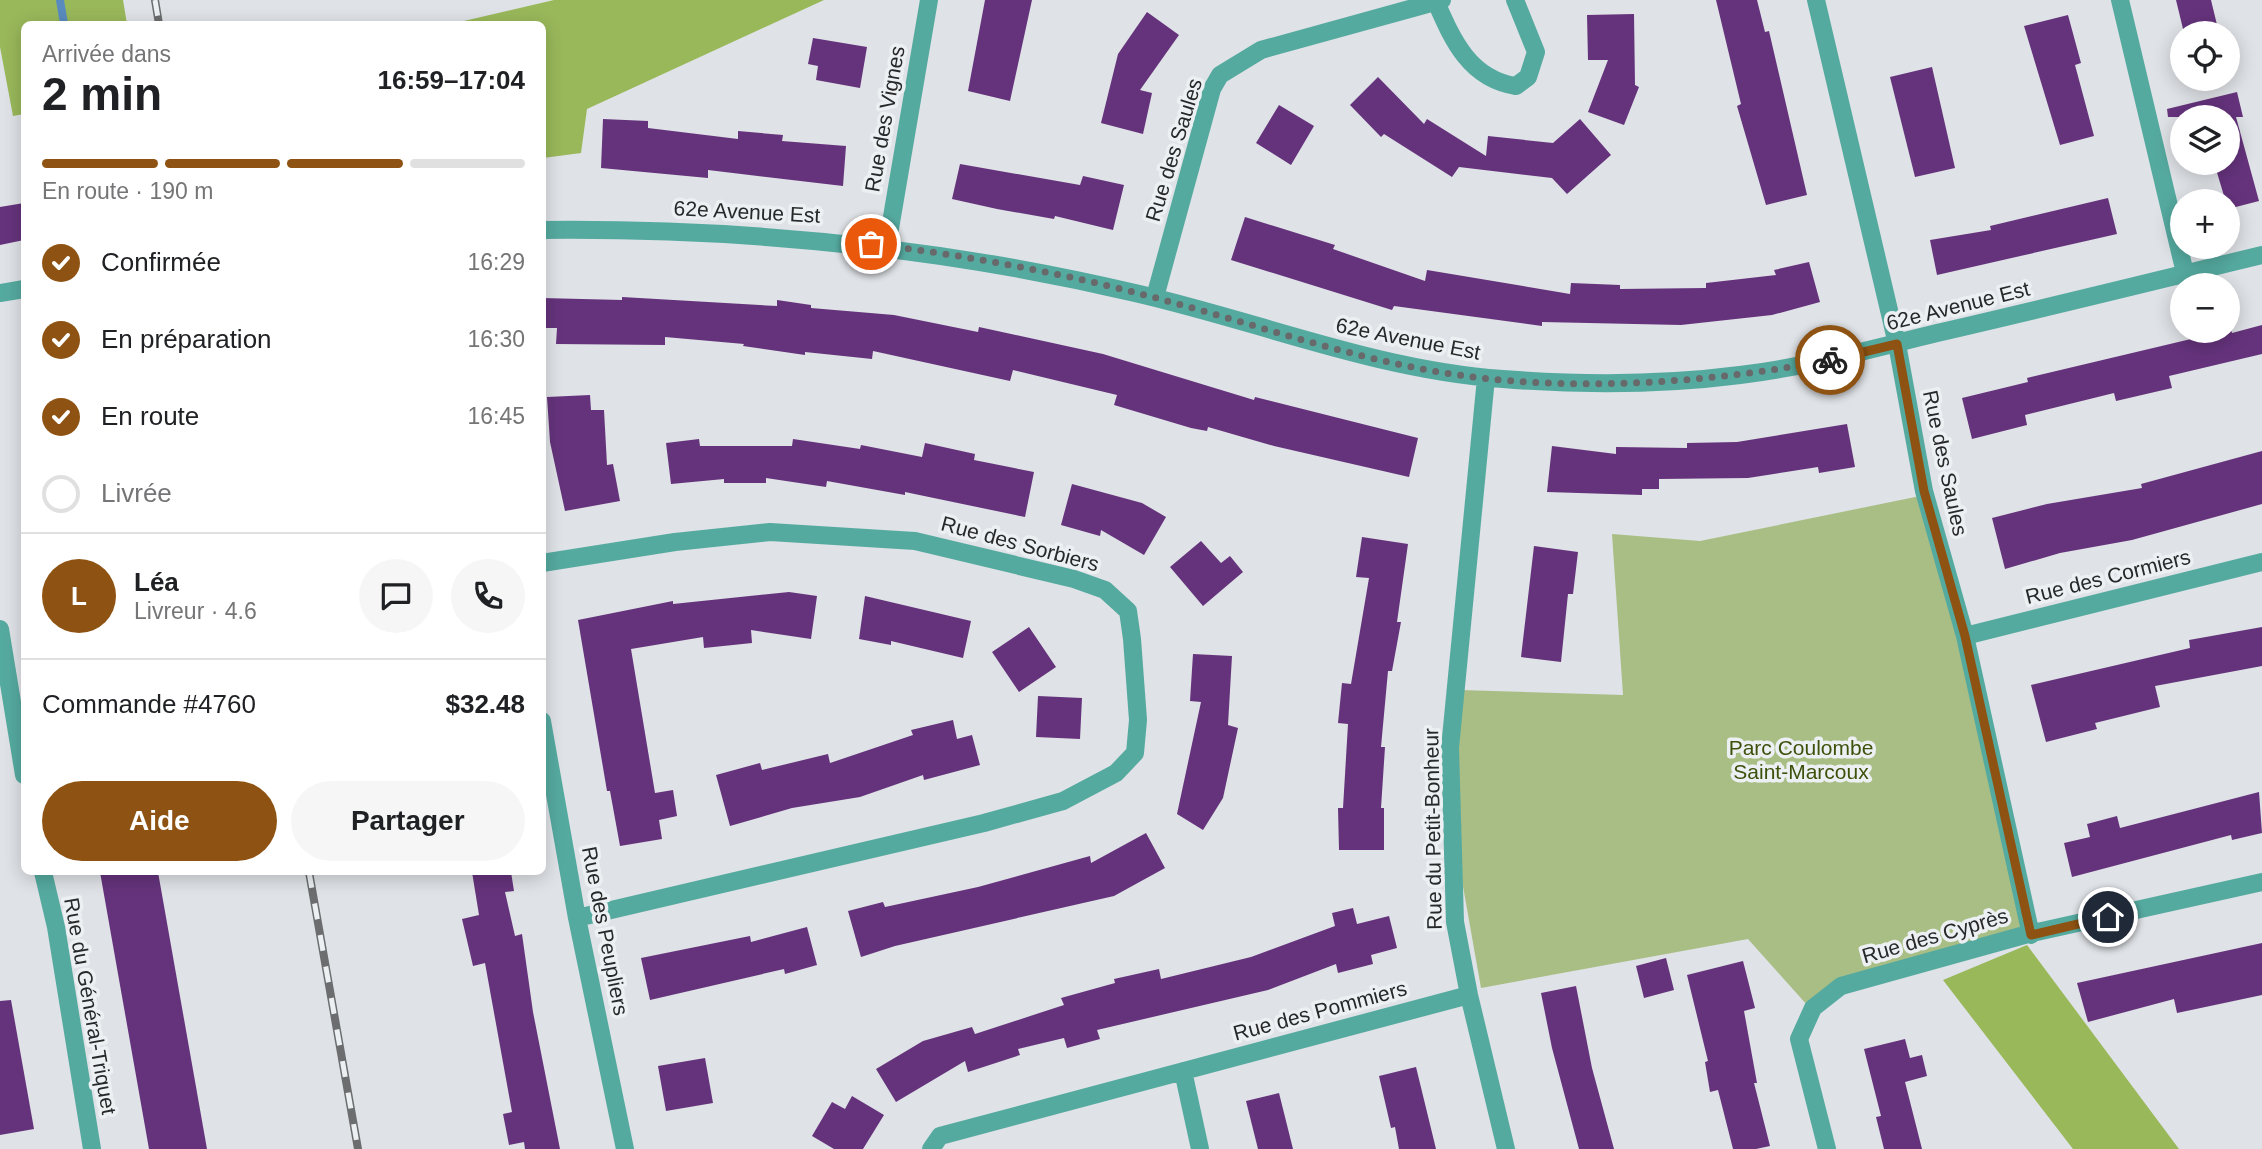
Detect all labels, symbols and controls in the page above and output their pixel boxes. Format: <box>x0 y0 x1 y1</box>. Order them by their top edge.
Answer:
map controls <box>2170 21 2240 343</box>
button: locate <box>2170 21 2240 91</box>
text: Arrivée dans <box>42 41 171 67</box>
street label: Rue des Vignes <box>860 44 909 194</box>
text: 16:59–17:04 <box>378 65 525 95</box>
text: 2 min <box>42 68 162 120</box>
street label: Rue des Saules <box>1141 76 1206 224</box>
button: layers <box>2170 105 2240 175</box>
text: En route · 190 m <box>42 178 213 204</box>
button: + <box>2170 189 2240 259</box>
street label: 62e Avenue Est <box>673 196 821 227</box>
pin <box>841 214 901 274</box>
icon: bag <box>852 225 890 263</box>
icon: check <box>42 244 80 282</box>
text: Confirmée <box>101 247 221 277</box>
text: 16:29 <box>467 249 525 275</box>
button: − <box>2170 273 2240 343</box>
street label: 62e Avenue Est <box>1884 277 2032 334</box>
street label: 62e Avenue Est <box>1334 313 1482 364</box>
icon: check <box>42 321 80 359</box>
text: En préparation <box>101 324 272 354</box>
courier <box>1795 325 1865 395</box>
text: 16:30 <box>467 326 525 352</box>
icon: bike <box>1811 341 1849 379</box>
street label: Rue des Saules <box>1919 388 1972 538</box>
icon: check <box>42 398 80 436</box>
text: En route <box>101 401 199 431</box>
text: 16:45 <box>467 403 525 429</box>
text: Livrée <box>101 478 172 508</box>
street label: Rue des Sorbiers <box>939 511 1101 576</box>
street label: Rue des Cormiers <box>2023 545 2193 608</box>
button: chat <box>359 559 433 633</box>
button: phone <box>451 559 525 633</box>
text: Léa <box>134 567 179 597</box>
text: L <box>71 581 87 611</box>
text: Livreur · 4.6 <box>134 598 257 624</box>
text: Commande #4760 <box>42 689 256 719</box>
text: $32.48 <box>445 689 525 719</box>
street label: Rue du Petit-Bonheur <box>1419 728 1446 930</box>
park label: Parc Coulombe Saint-Marcoux <box>1729 736 1873 783</box>
button: Aide <box>42 781 277 861</box>
button: Partager <box>291 781 525 861</box>
street label: Rue des Peupliers <box>578 844 633 1017</box>
pin <box>2078 887 2138 947</box>
street label: Rue du Général-Triquet <box>60 896 121 1116</box>
icon: home <box>2089 898 2127 936</box>
street label: Rue des Cyprès <box>1859 904 2010 967</box>
street label: Rue des Pommiers <box>1231 976 1409 1045</box>

